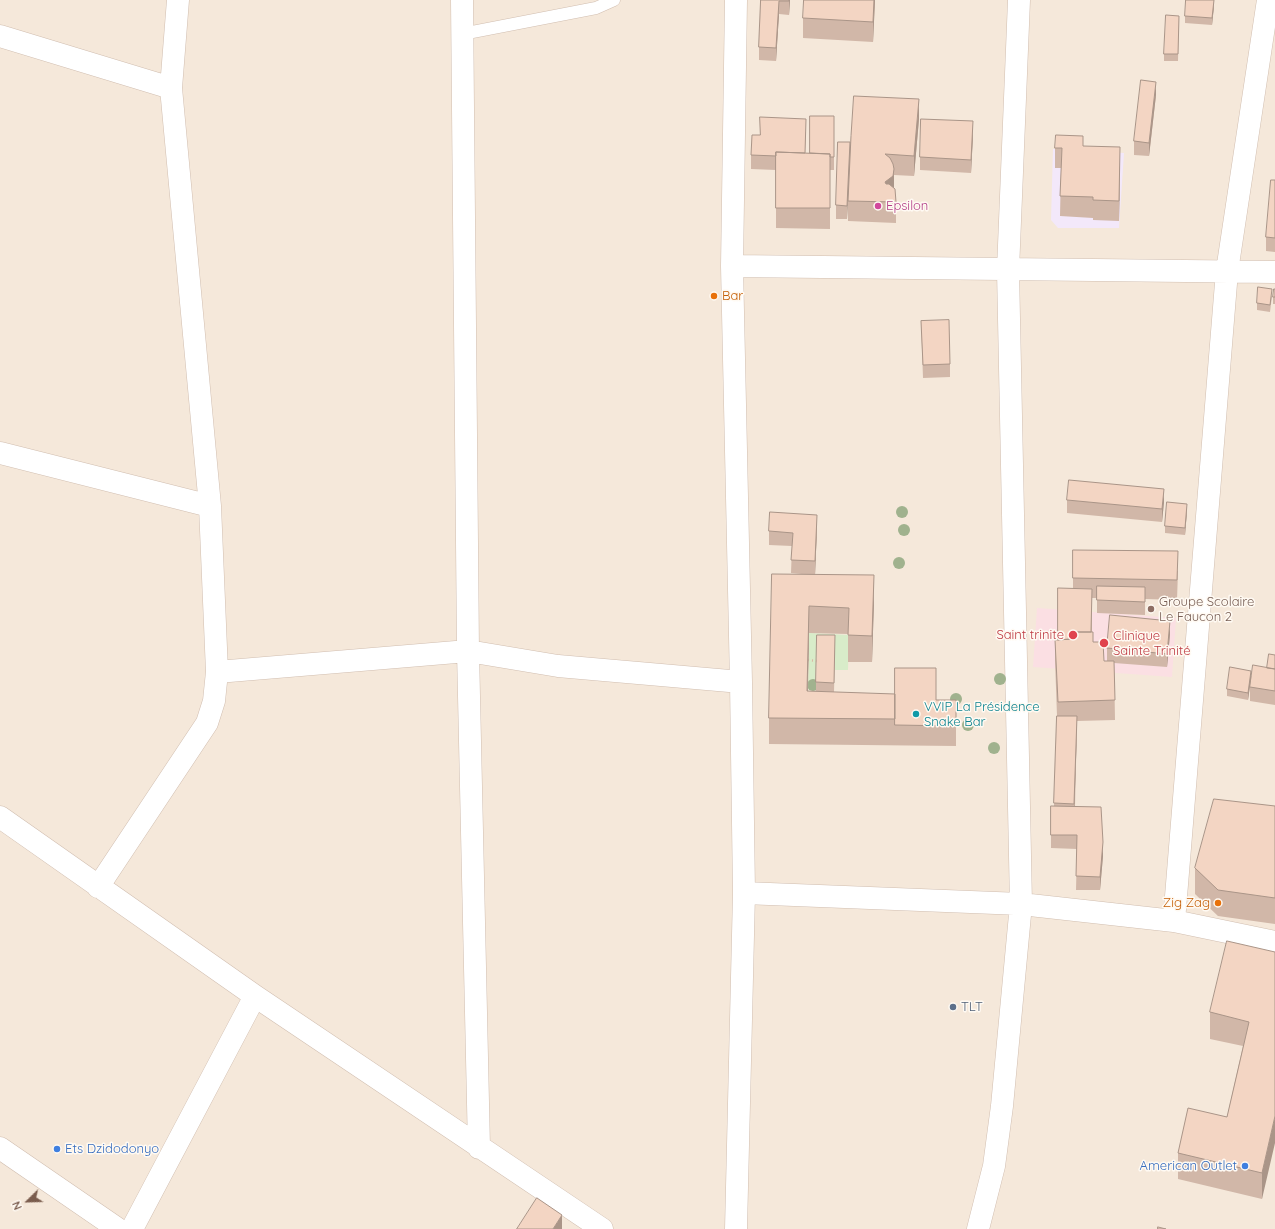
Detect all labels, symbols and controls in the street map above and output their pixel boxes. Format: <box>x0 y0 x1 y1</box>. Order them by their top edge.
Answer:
place label: Epsilon <box>886 198 928 214</box>
marker: Epsilon <box>873 201 883 211</box>
place label: Bar <box>722 288 743 304</box>
marker: Bar <box>709 291 719 301</box>
place label: Groupe Scolaire Le Faucon 2 <box>1159 594 1254 625</box>
marker: Groupe Scolaire Le Faucon 2 <box>1146 604 1156 614</box>
place label: Saint trinite <box>996 627 1064 643</box>
place label: Clinique Sainte Trinité <box>1113 628 1191 659</box>
marker: Saint trinite <box>1067 629 1079 641</box>
marker: Clinique Sainte Trinité <box>1098 637 1110 649</box>
place label: VVIP La Présidence Snake Bar <box>924 699 1040 730</box>
marker: VVIP La Présidence Snake Bar <box>911 709 921 719</box>
place label: Zig Zag <box>1163 895 1210 911</box>
marker: Zig Zag <box>1213 898 1223 908</box>
place label: TLT <box>961 999 983 1015</box>
marker: TLT <box>948 1002 958 1012</box>
place label: Ets Dzidodonyo <box>65 1141 159 1157</box>
marker: Ets Dzidodonyo <box>52 1144 62 1154</box>
place label: American Outlet <box>1140 1158 1237 1174</box>
marker: American Outlet <box>1240 1161 1250 1171</box>
north arrow <box>8 1181 48 1221</box>
text: N <box>9 1199 25 1212</box>

